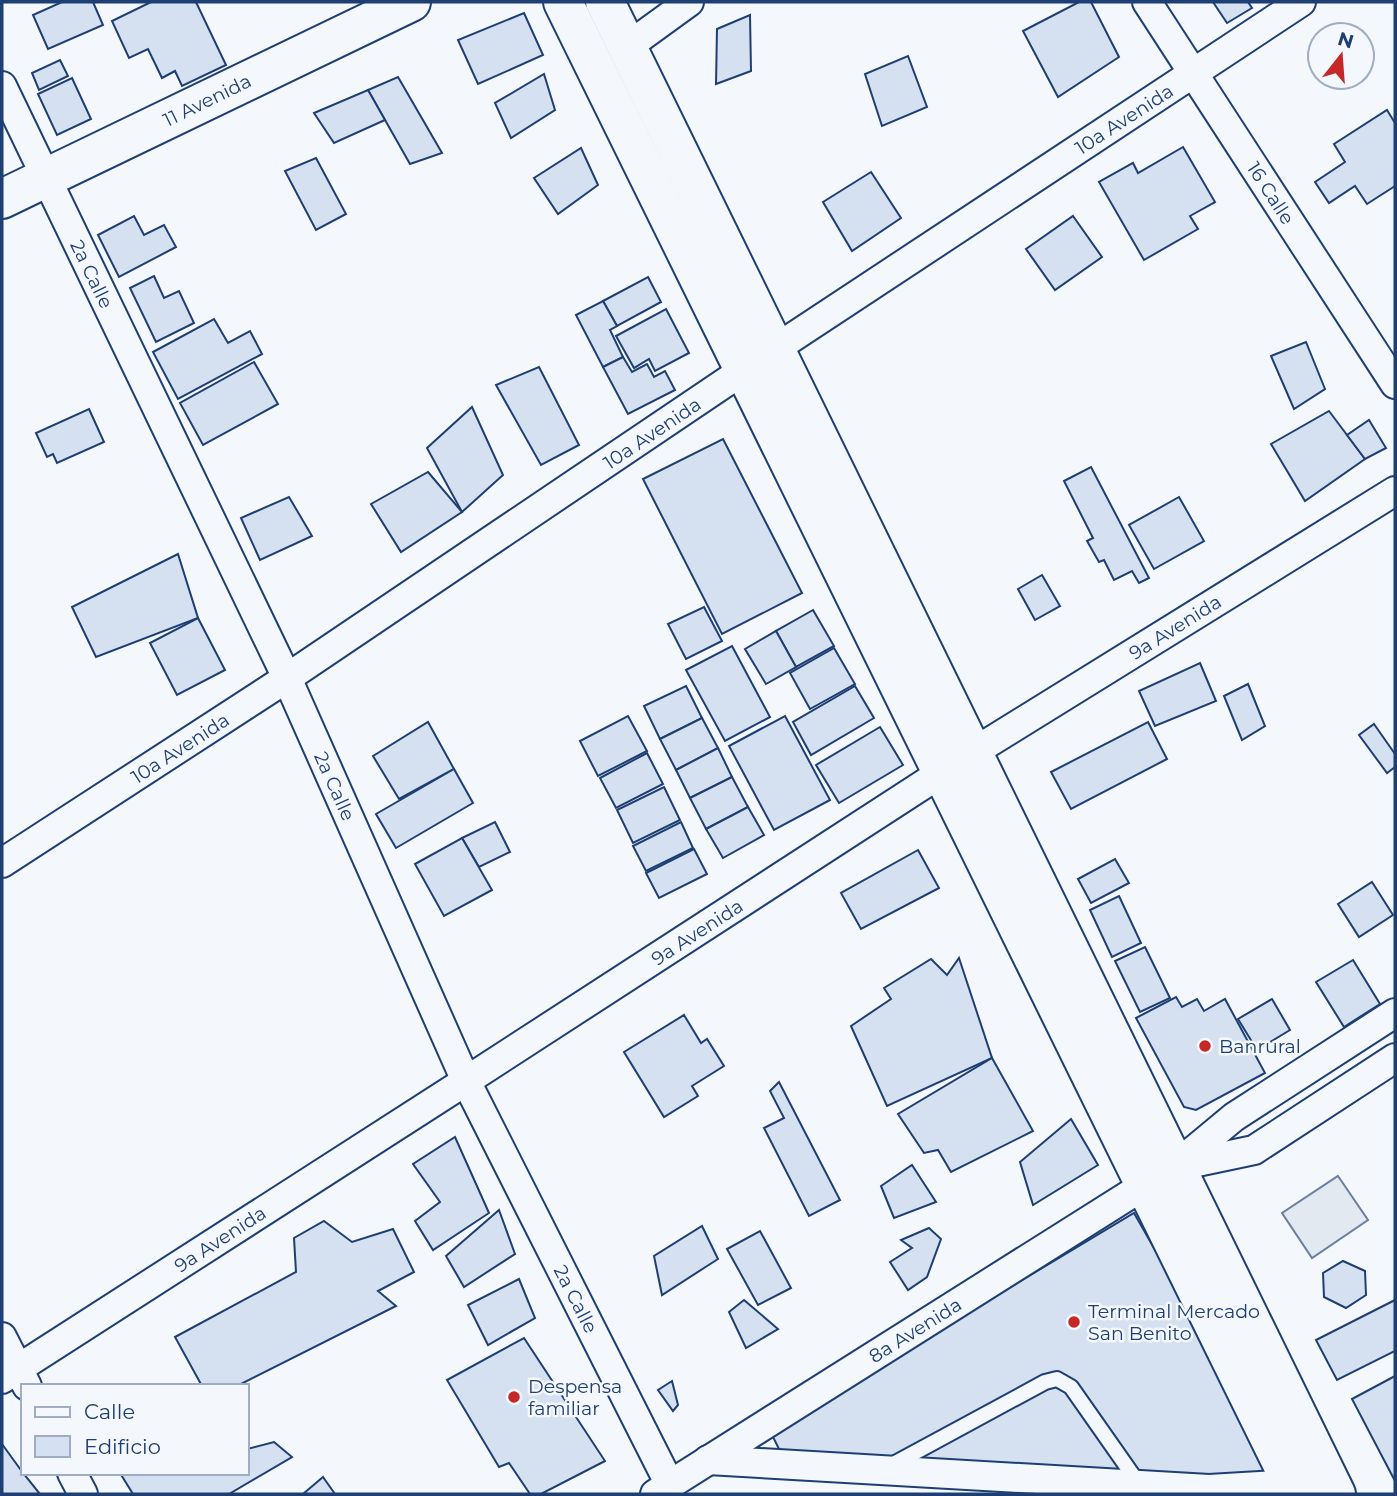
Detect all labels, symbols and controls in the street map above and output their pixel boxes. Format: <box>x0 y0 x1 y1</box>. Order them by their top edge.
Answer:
north arrow <box>1306 21 1376 91</box>
text: N <box>1335 27 1357 53</box>
street label: 11 Avenida <box>159 69 255 132</box>
street label: 10a Avenida <box>1071 79 1178 160</box>
street label: 16 Calle <box>1242 158 1299 229</box>
street label: 2a Calle <box>65 236 118 312</box>
street label: 10a Avenida <box>599 392 705 474</box>
street label: 9a Avenida <box>1125 590 1226 665</box>
street label: 10a Avenida <box>127 708 234 789</box>
street label: 2a Calle <box>309 748 360 824</box>
street label: 9a Avenida <box>647 894 747 971</box>
place label: Banrural <box>1219 1035 1301 1058</box>
marker: Banrural <box>1197 1038 1213 1054</box>
street label: 9a Avenida <box>170 1201 270 1278</box>
street label: 2a Calle <box>549 1261 602 1337</box>
street label: 8a Avenida <box>865 1293 966 1368</box>
place label: Terminal Mercado San Benito <box>1088 1300 1260 1345</box>
marker: Terminal Mercado San Benito <box>1066 1314 1082 1330</box>
place label: Despensa familiar <box>528 1375 622 1420</box>
legend <box>21 1384 248 1475</box>
marker: Despensa familiar <box>506 1389 522 1405</box>
text: Calle <box>84 1399 135 1424</box>
text: Edificio <box>84 1434 161 1459</box>

